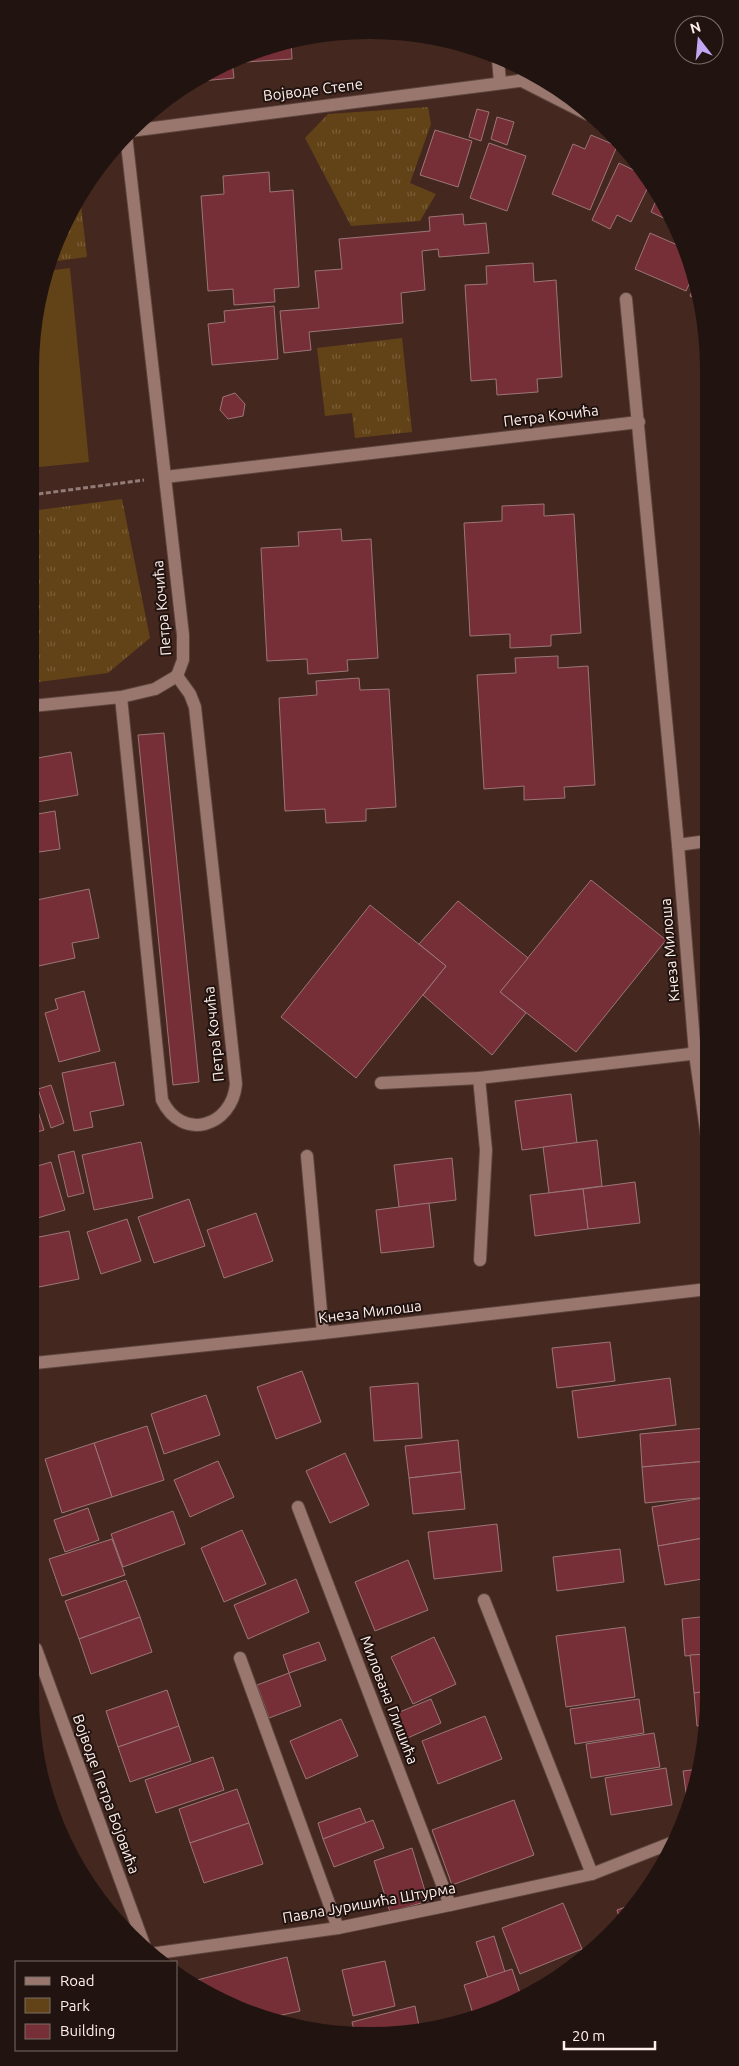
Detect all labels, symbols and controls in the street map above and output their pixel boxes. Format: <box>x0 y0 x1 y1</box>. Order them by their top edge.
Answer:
north arrow <box>674 15 724 65</box>
text: N <box>688 18 703 37</box>
street label: Војводе Степе <box>262 75 364 104</box>
street label: Петра Кочића <box>502 401 600 430</box>
street label: Петра Кочића <box>149 559 174 657</box>
street label: Кнеза Милоша <box>657 898 682 1003</box>
street label: Петра Кочића <box>200 985 227 1083</box>
street label: Кнеза Милоша <box>317 1297 423 1326</box>
street label: Милована Глишића <box>357 1633 422 1767</box>
street label: Војводе Петра Бојовића <box>70 1712 143 1876</box>
street label: Павла Јуришића Штурма <box>281 1879 457 1926</box>
legend <box>15 1961 178 2051</box>
text: Road <box>60 1972 95 1989</box>
text: Park <box>60 1997 90 2014</box>
scale bar <box>564 2018 655 2050</box>
text: Building <box>60 2022 115 2039</box>
text: 20 m <box>572 2027 605 2044</box>

